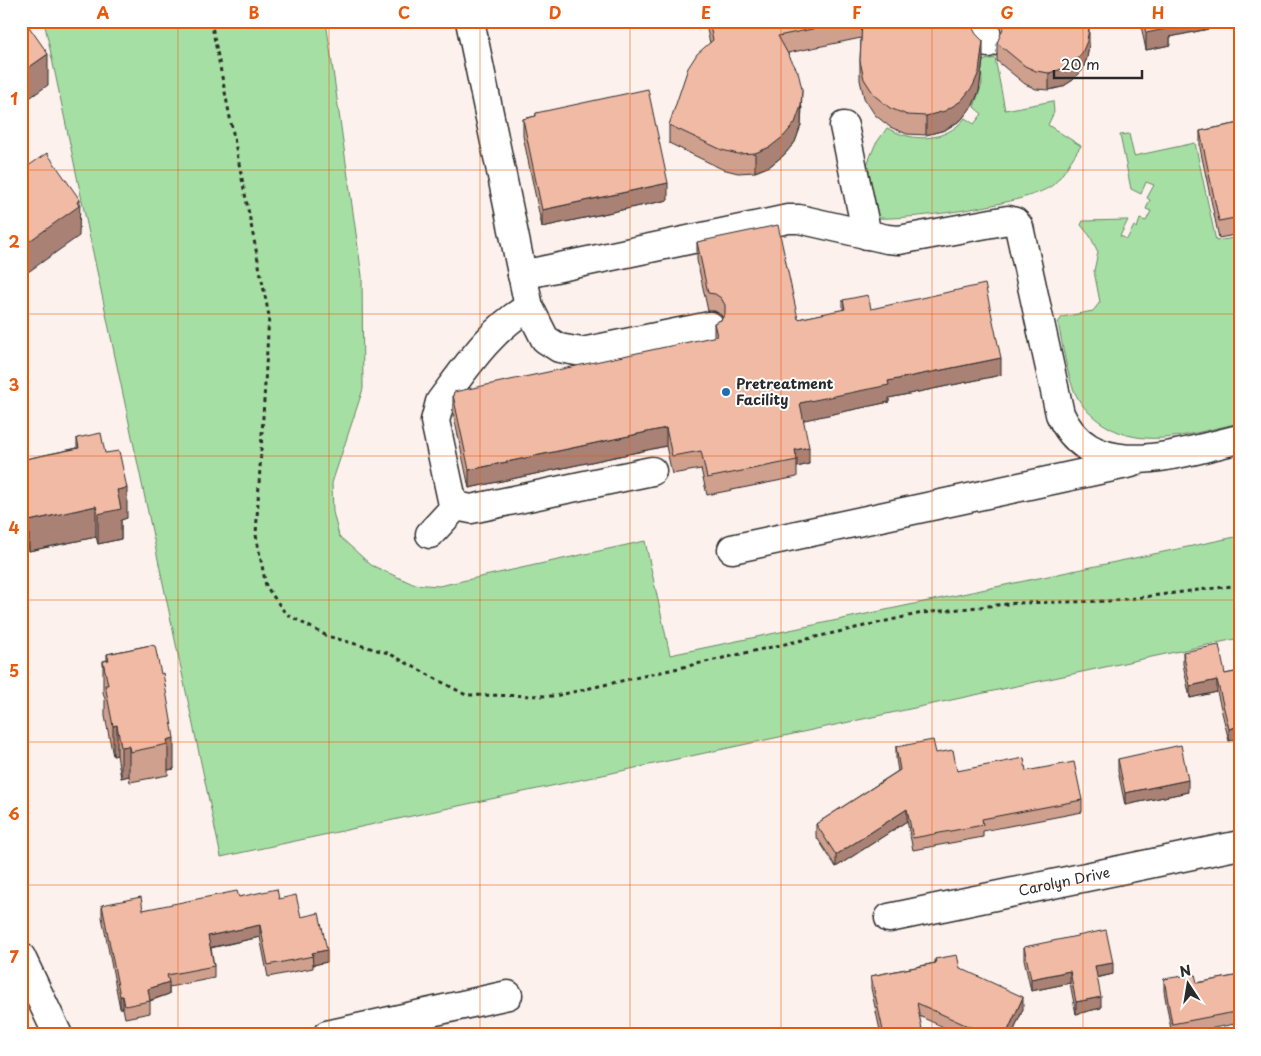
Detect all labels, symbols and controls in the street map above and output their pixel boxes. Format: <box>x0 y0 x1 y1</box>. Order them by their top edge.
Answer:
text: A <box>97 0 110 24</box>
text: B <box>249 0 260 24</box>
text: C <box>398 0 410 24</box>
text: D <box>549 0 561 24</box>
text: E <box>701 0 711 24</box>
text: F <box>852 0 862 24</box>
text: G <box>1000 0 1014 24</box>
text: H <box>1152 0 1164 24</box>
scale bar <box>1054 48 1141 80</box>
text: 20 m <box>1061 52 1100 75</box>
text: 1 <box>10 86 18 110</box>
text: 2 <box>8 229 20 253</box>
text: 3 <box>9 372 19 396</box>
place label: Pretreatment Facility <box>736 373 834 410</box>
marker: Pretreatment Facility <box>720 386 732 398</box>
text: 4 <box>9 515 20 539</box>
text: 5 <box>9 658 19 682</box>
text: 6 <box>8 801 20 825</box>
street label: Carolyn Drive <box>1017 861 1112 901</box>
text: 7 <box>9 944 19 968</box>
north arrow <box>1164 958 1214 1008</box>
text: N <box>1178 959 1193 982</box>

